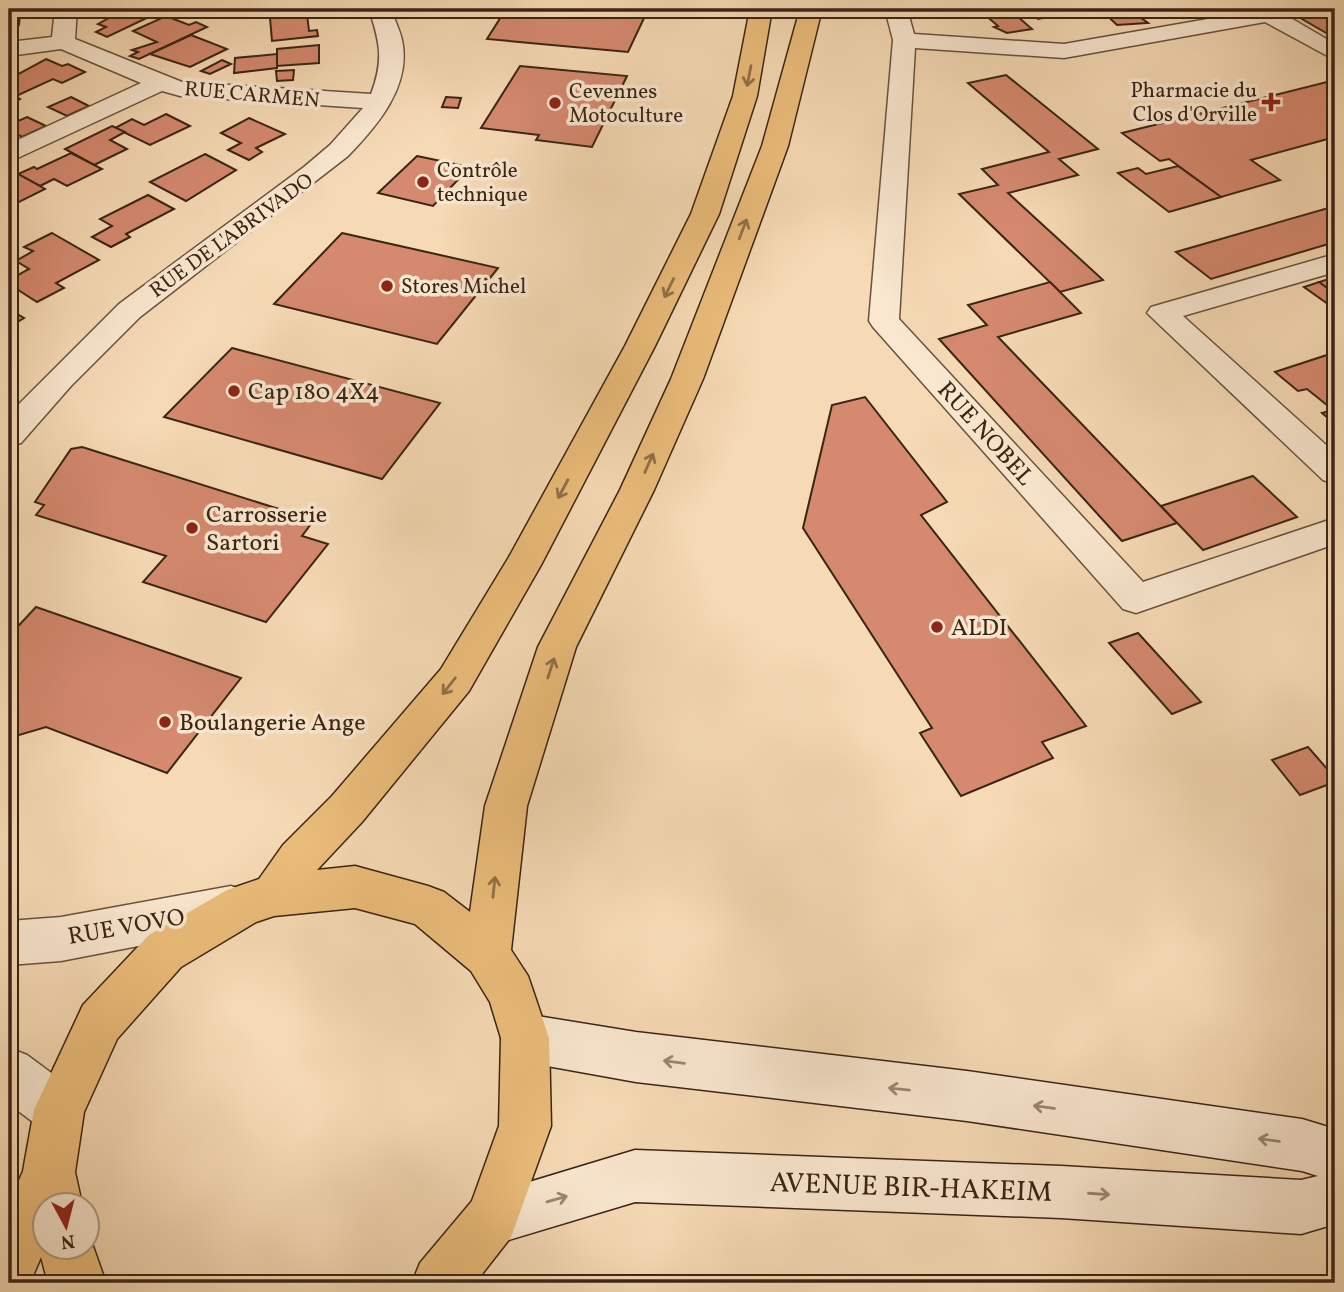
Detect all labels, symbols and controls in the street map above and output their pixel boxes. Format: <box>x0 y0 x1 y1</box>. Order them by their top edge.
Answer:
one-way arrow <box>742 64 755 87</box>
street label: RUE CARMEN <box>183 75 321 116</box>
place label: Pharmacie du Clos d'Orville <box>1130 77 1257 130</box>
place label: Cevennes Motoculture <box>569 78 683 131</box>
marker: Pharmacie du Clos d'Orville <box>1263 94 1279 110</box>
marker: Cevennes Motoculture <box>547 95 563 111</box>
place label: Contrôle technique <box>437 157 528 210</box>
street label: RUE DE L'ABRIVADO <box>144 167 320 306</box>
marker: Contrôle technique <box>415 174 431 190</box>
one-way arrow <box>738 219 751 241</box>
place label: Stores Michel <box>401 273 526 302</box>
one-way arrow <box>661 277 675 298</box>
marker: Stores Michel <box>379 278 395 294</box>
street label: RUE NOBEL <box>928 375 1041 494</box>
place label: Cap 180 4X4 <box>248 376 380 410</box>
marker: Cap 180 4X4 <box>226 383 242 399</box>
one-way arrow <box>643 453 656 474</box>
one-way arrow <box>555 478 569 499</box>
place label: Carrosserie Sartori <box>206 499 327 561</box>
marker: Carrosserie Sartori <box>184 520 200 536</box>
place label: ALDI <box>951 612 1007 646</box>
marker: ALDI <box>929 619 945 635</box>
one-way arrow <box>546 657 558 679</box>
one-way arrow <box>442 676 457 695</box>
place label: Boulangerie Ange <box>179 707 366 741</box>
marker: Boulangerie Ange <box>157 714 173 730</box>
one-way arrow <box>488 876 501 899</box>
street label: RUE VOVO <box>65 901 187 955</box>
one-way arrow <box>663 1055 685 1068</box>
one-way arrow <box>889 1082 911 1095</box>
one-way arrow <box>1033 1100 1056 1113</box>
one-way arrow <box>1258 1134 1281 1147</box>
street label: AVENUE BIR-HAKEIM <box>769 1164 1053 1213</box>
one-way arrow <box>1088 1188 1111 1201</box>
north arrow <box>32 1190 102 1260</box>
one-way arrow <box>545 1192 568 1205</box>
text: N <box>59 1227 76 1255</box>

